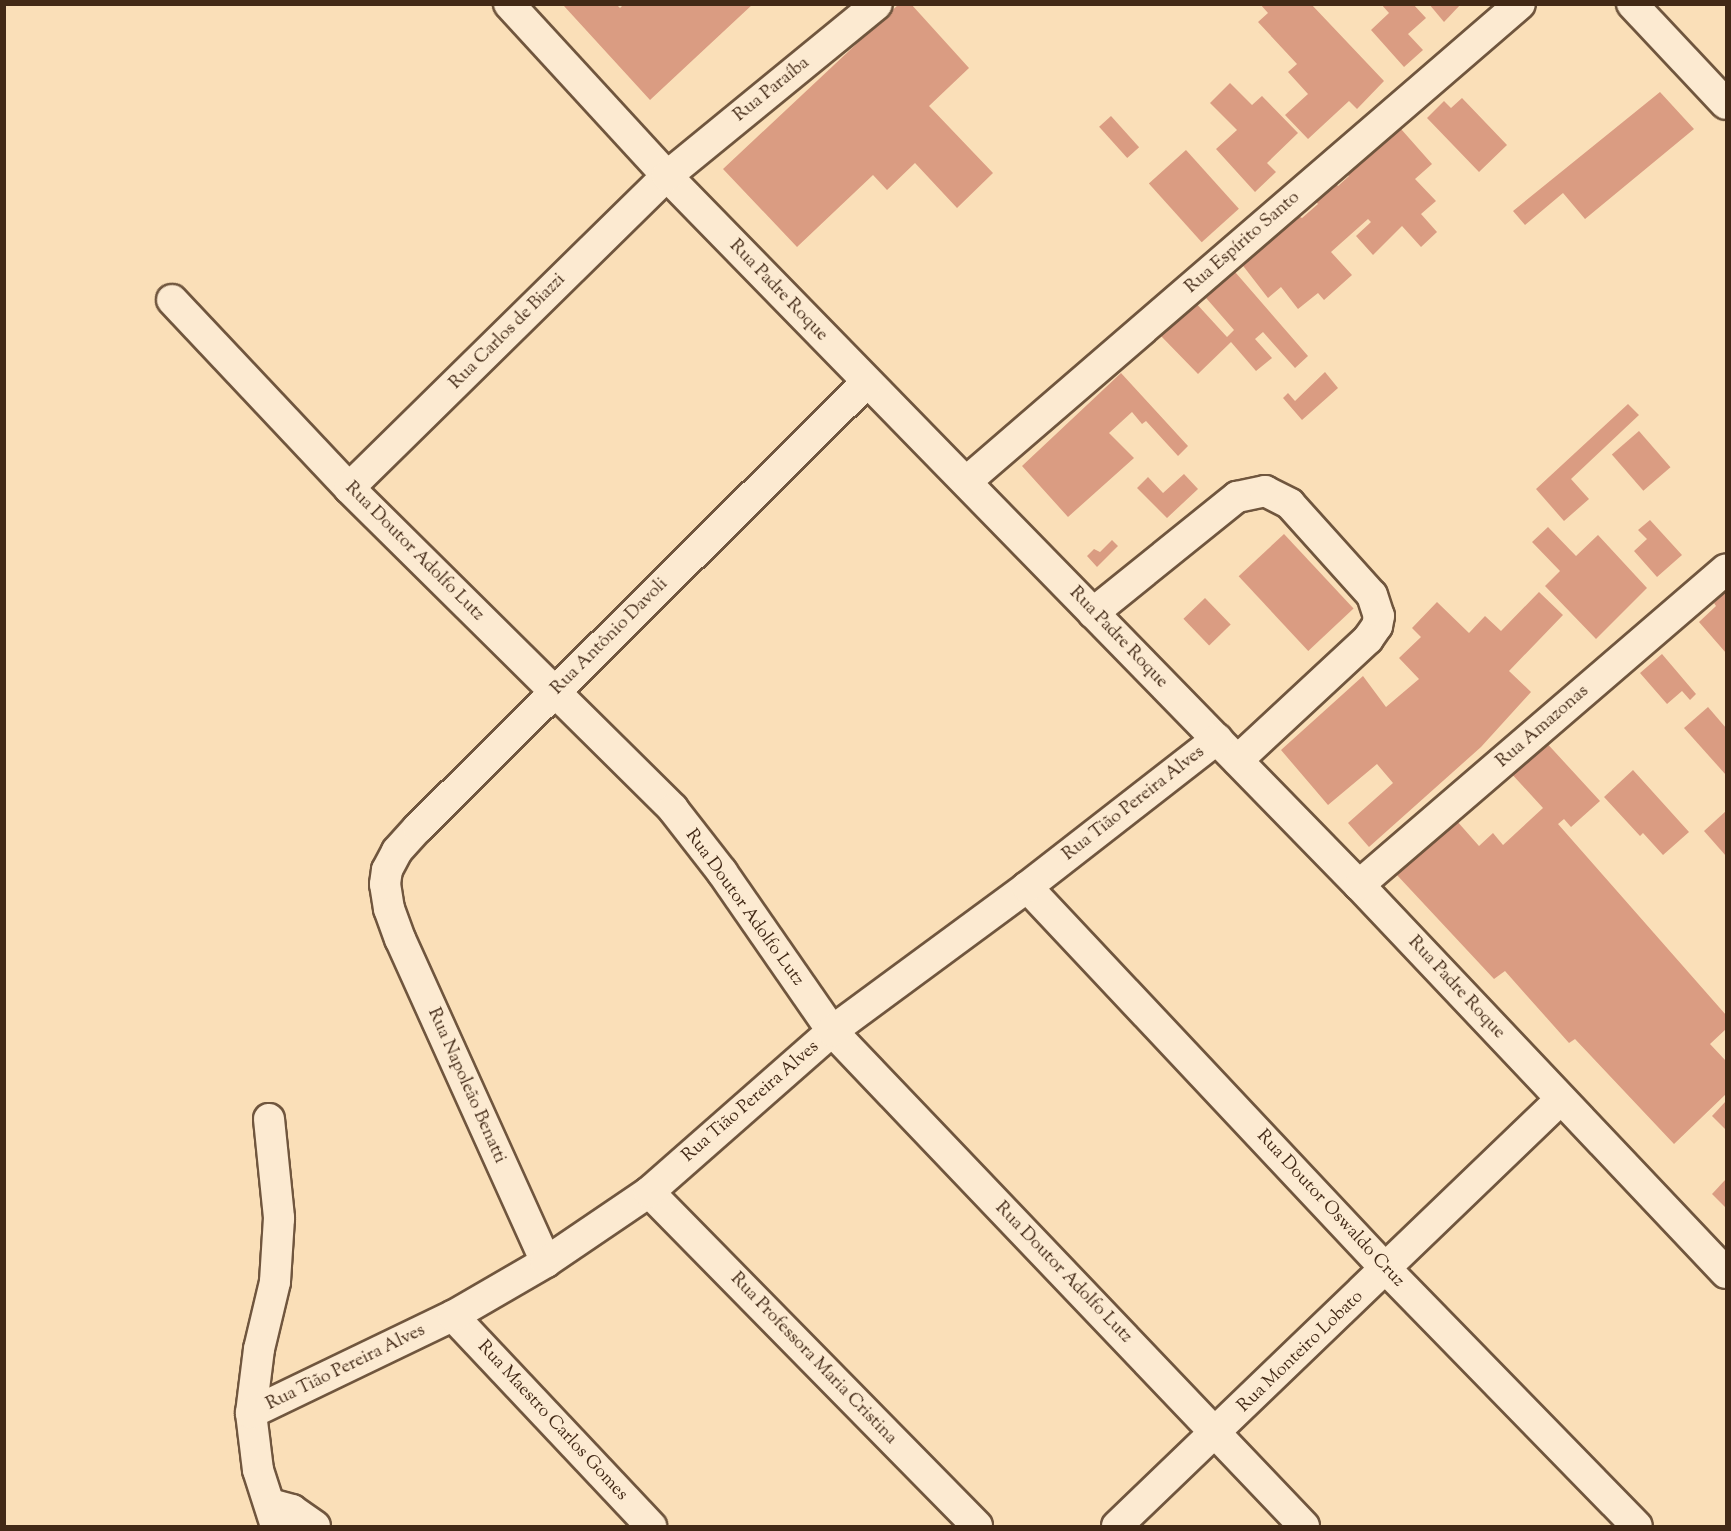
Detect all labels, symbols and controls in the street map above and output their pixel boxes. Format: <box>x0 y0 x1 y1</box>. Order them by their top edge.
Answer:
street label: Rua Paraíba <box>730 53 814 127</box>
street label: Rua Espírito Santo <box>1181 187 1305 299</box>
street label: Rua Padre Roque <box>724 236 832 346</box>
street label: Rua Carlos de Biazzi <box>446 270 570 394</box>
street label: Rua Doutor Adolfo Lutz <box>340 478 488 626</box>
street label: Rua Antônio Davoli <box>547 574 673 700</box>
street label: Rua Padre Roque <box>1064 583 1172 693</box>
street label: Rua Amazonas <box>1492 681 1594 773</box>
street label: Rua Tião Pereira Alves <box>1059 742 1209 866</box>
street label: Rua Doutor Adolfo Lutz <box>680 826 808 990</box>
street label: Rua Padre Roque <box>1403 932 1509 1044</box>
street label: Rua Napoleão Benatti <box>422 1005 510 1167</box>
street label: Rua Tião Pereira Alves <box>678 1037 824 1167</box>
street label: Rua Doutor Oswaldo Cruz <box>1252 1126 1408 1292</box>
street label: Rua Doutor Adolfo Lutz <box>990 1198 1136 1348</box>
street label: Rua Professora Maria Cristina <box>725 1269 901 1449</box>
street label: Rua Monteiro Lobato <box>1234 1287 1368 1417</box>
street label: Rua Tião Pereira Alves <box>263 1320 429 1416</box>
street label: Rua Maestro Carlos Gomes <box>472 1337 632 1505</box>

